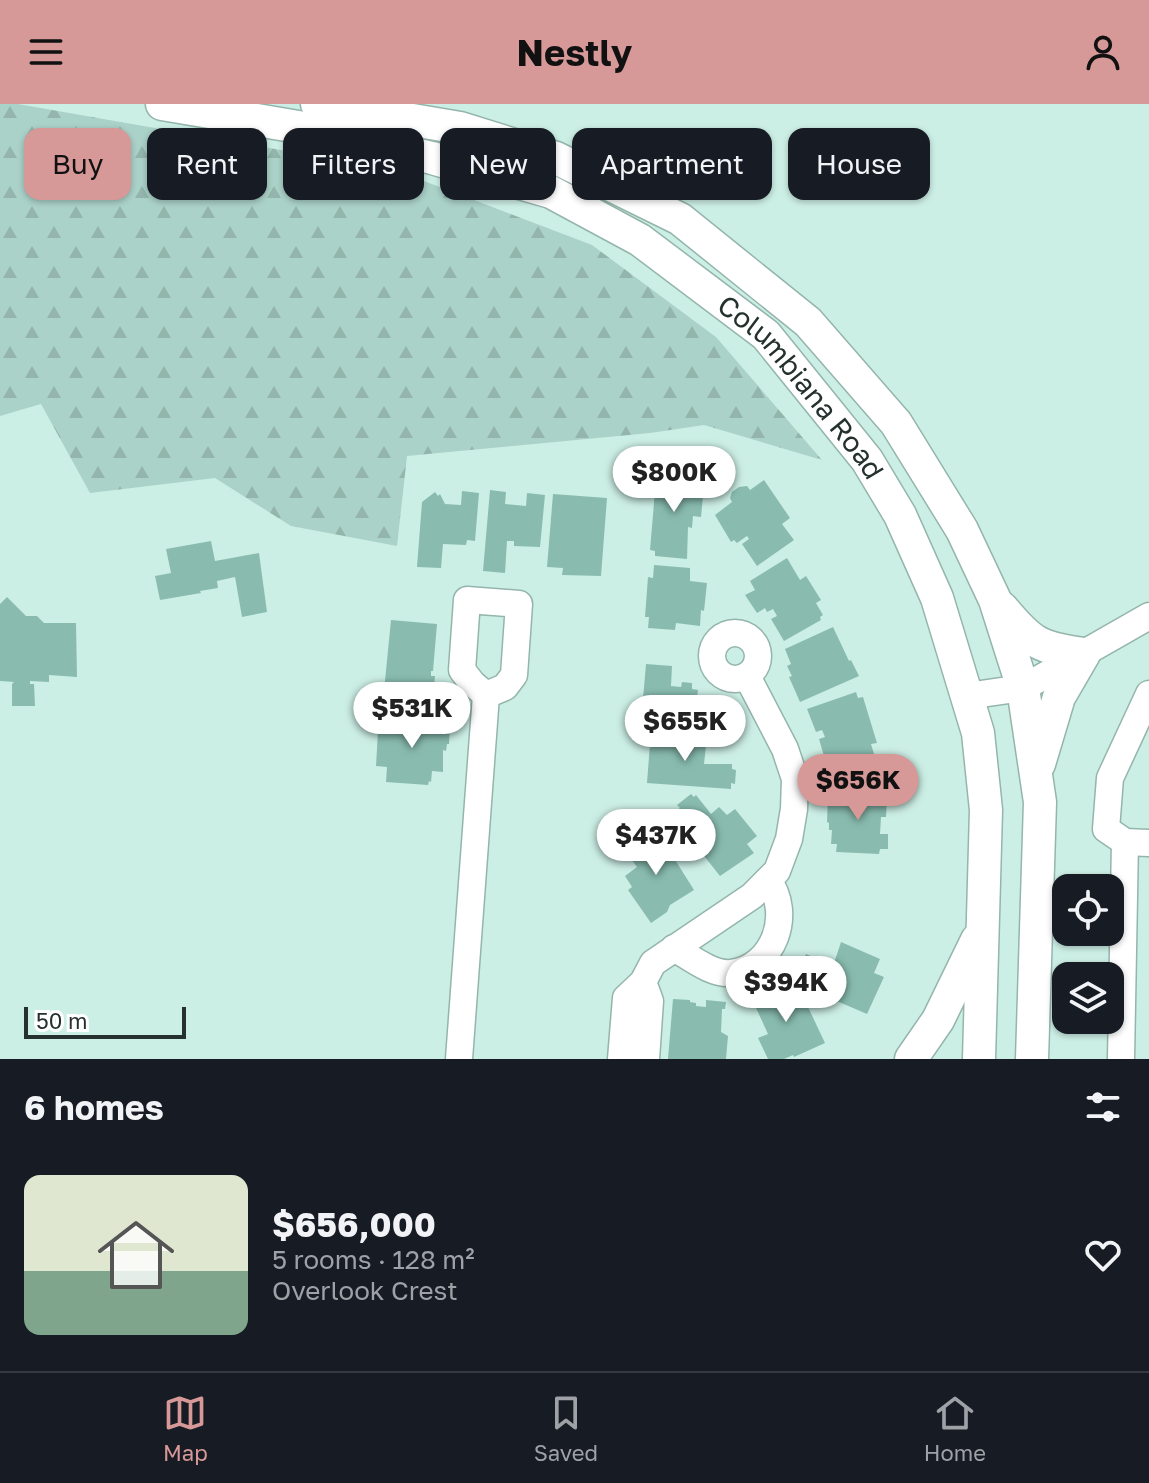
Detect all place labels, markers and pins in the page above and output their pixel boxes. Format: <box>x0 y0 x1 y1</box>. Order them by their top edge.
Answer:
pin: $800K <box>618 446 730 514</box>
pin: $531K <box>356 682 468 750</box>
pin: $655K <box>629 695 741 763</box>
pin: $656K <box>802 754 914 822</box>
pin: $437K <box>600 809 712 877</box>
pin: $394K <box>730 956 842 1024</box>

